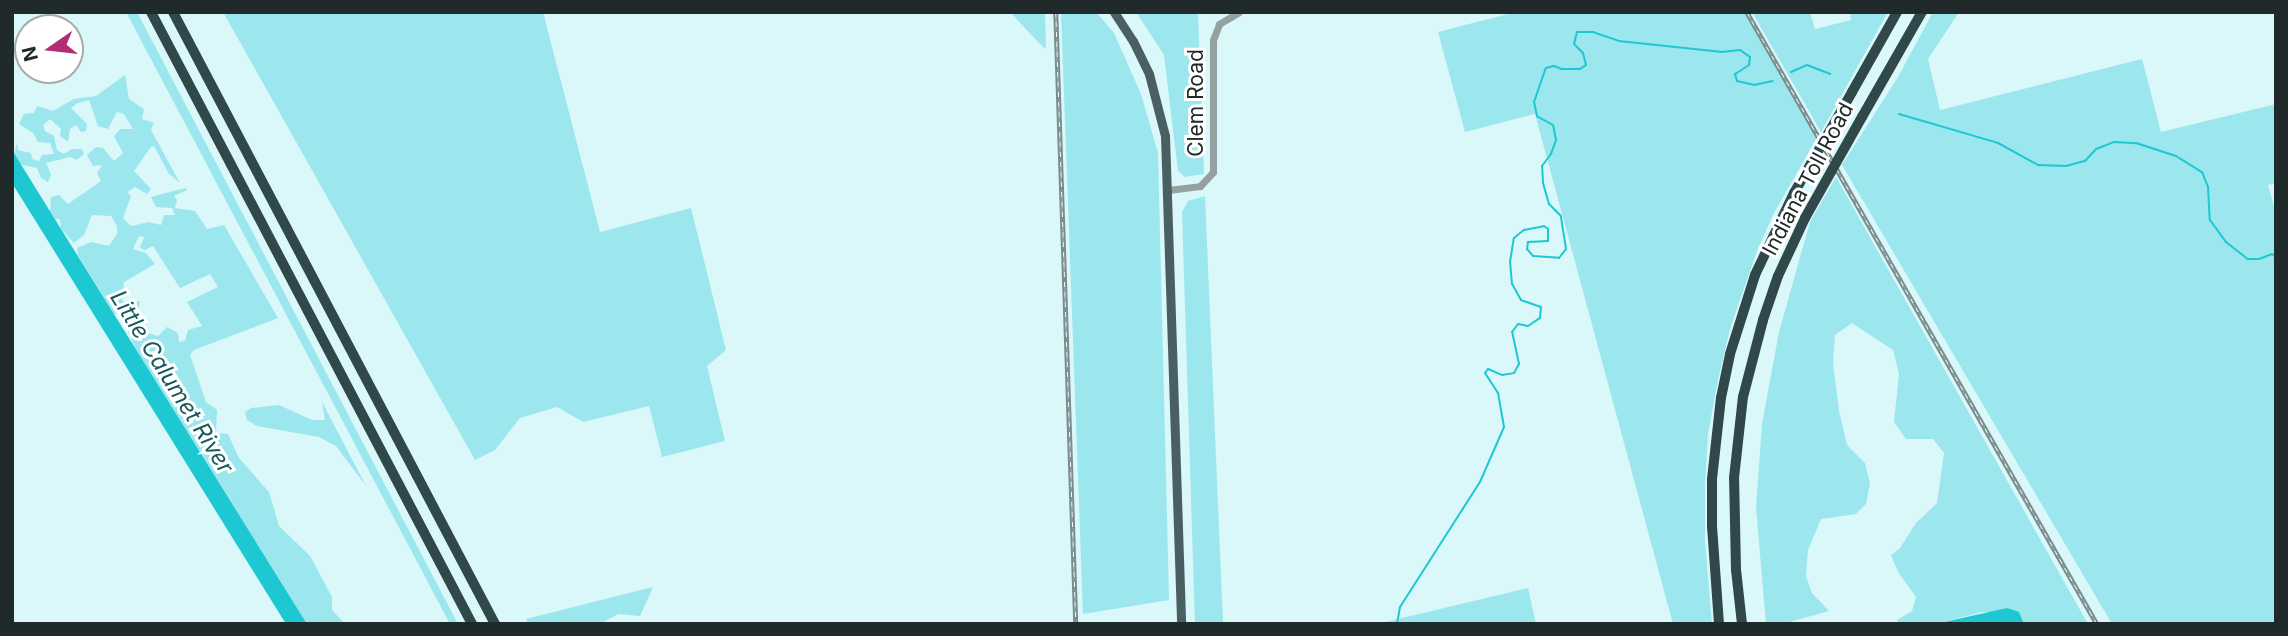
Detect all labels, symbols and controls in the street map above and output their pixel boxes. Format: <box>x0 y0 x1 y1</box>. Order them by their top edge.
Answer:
north arrow <box>14 14 84 84</box>
text: N <box>17 44 43 64</box>
street label: Clem Road <box>1183 49 1209 157</box>
street label: Indiana Toll Road <box>1757 98 1859 260</box>
water label: Little Calumet River <box>104 285 240 479</box>

